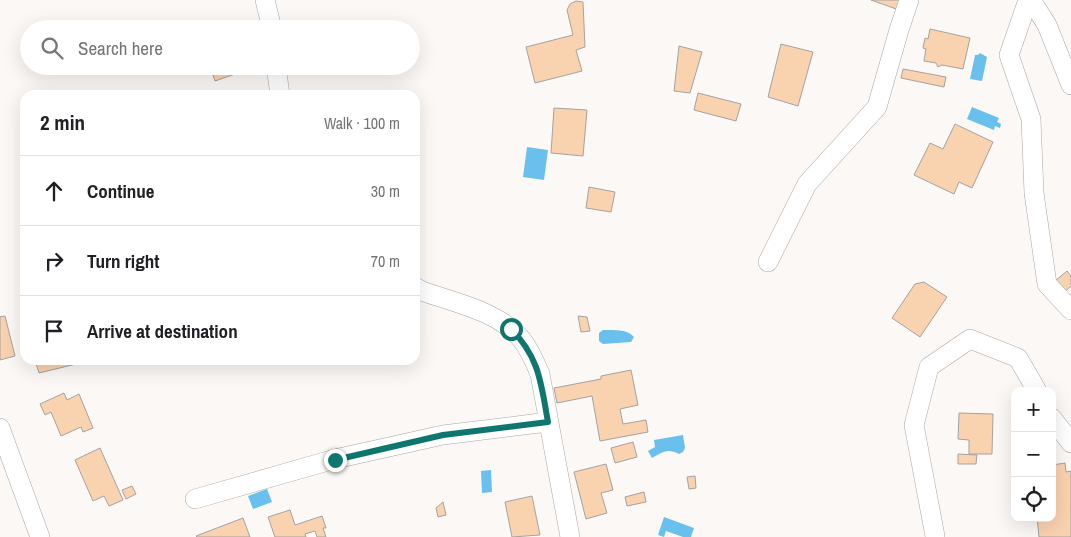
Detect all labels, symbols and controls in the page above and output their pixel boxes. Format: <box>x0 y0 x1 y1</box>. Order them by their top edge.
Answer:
search box <box>20 20 420 75</box>
icon: search <box>38 34 66 62</box>
text: Search here <box>78 35 163 61</box>
text: 2 min <box>40 108 85 137</box>
text: Walk · 100 m <box>324 112 400 134</box>
icon: ahead <box>40 177 68 205</box>
text: Continue <box>87 178 155 204</box>
text: 30 m <box>371 180 400 202</box>
icon: right <box>40 247 68 275</box>
text: Turn right <box>87 248 159 274</box>
text: 70 m <box>371 250 400 272</box>
icon: arrive <box>40 317 68 345</box>
text: Arrive at destination <box>87 318 238 344</box>
route start <box>500 318 523 341</box>
map controls <box>1011 387 1056 522</box>
button: + <box>1011 387 1056 432</box>
button: − <box>1011 432 1056 477</box>
route end <box>324 449 347 472</box>
button: locate <box>1011 477 1056 522</box>

